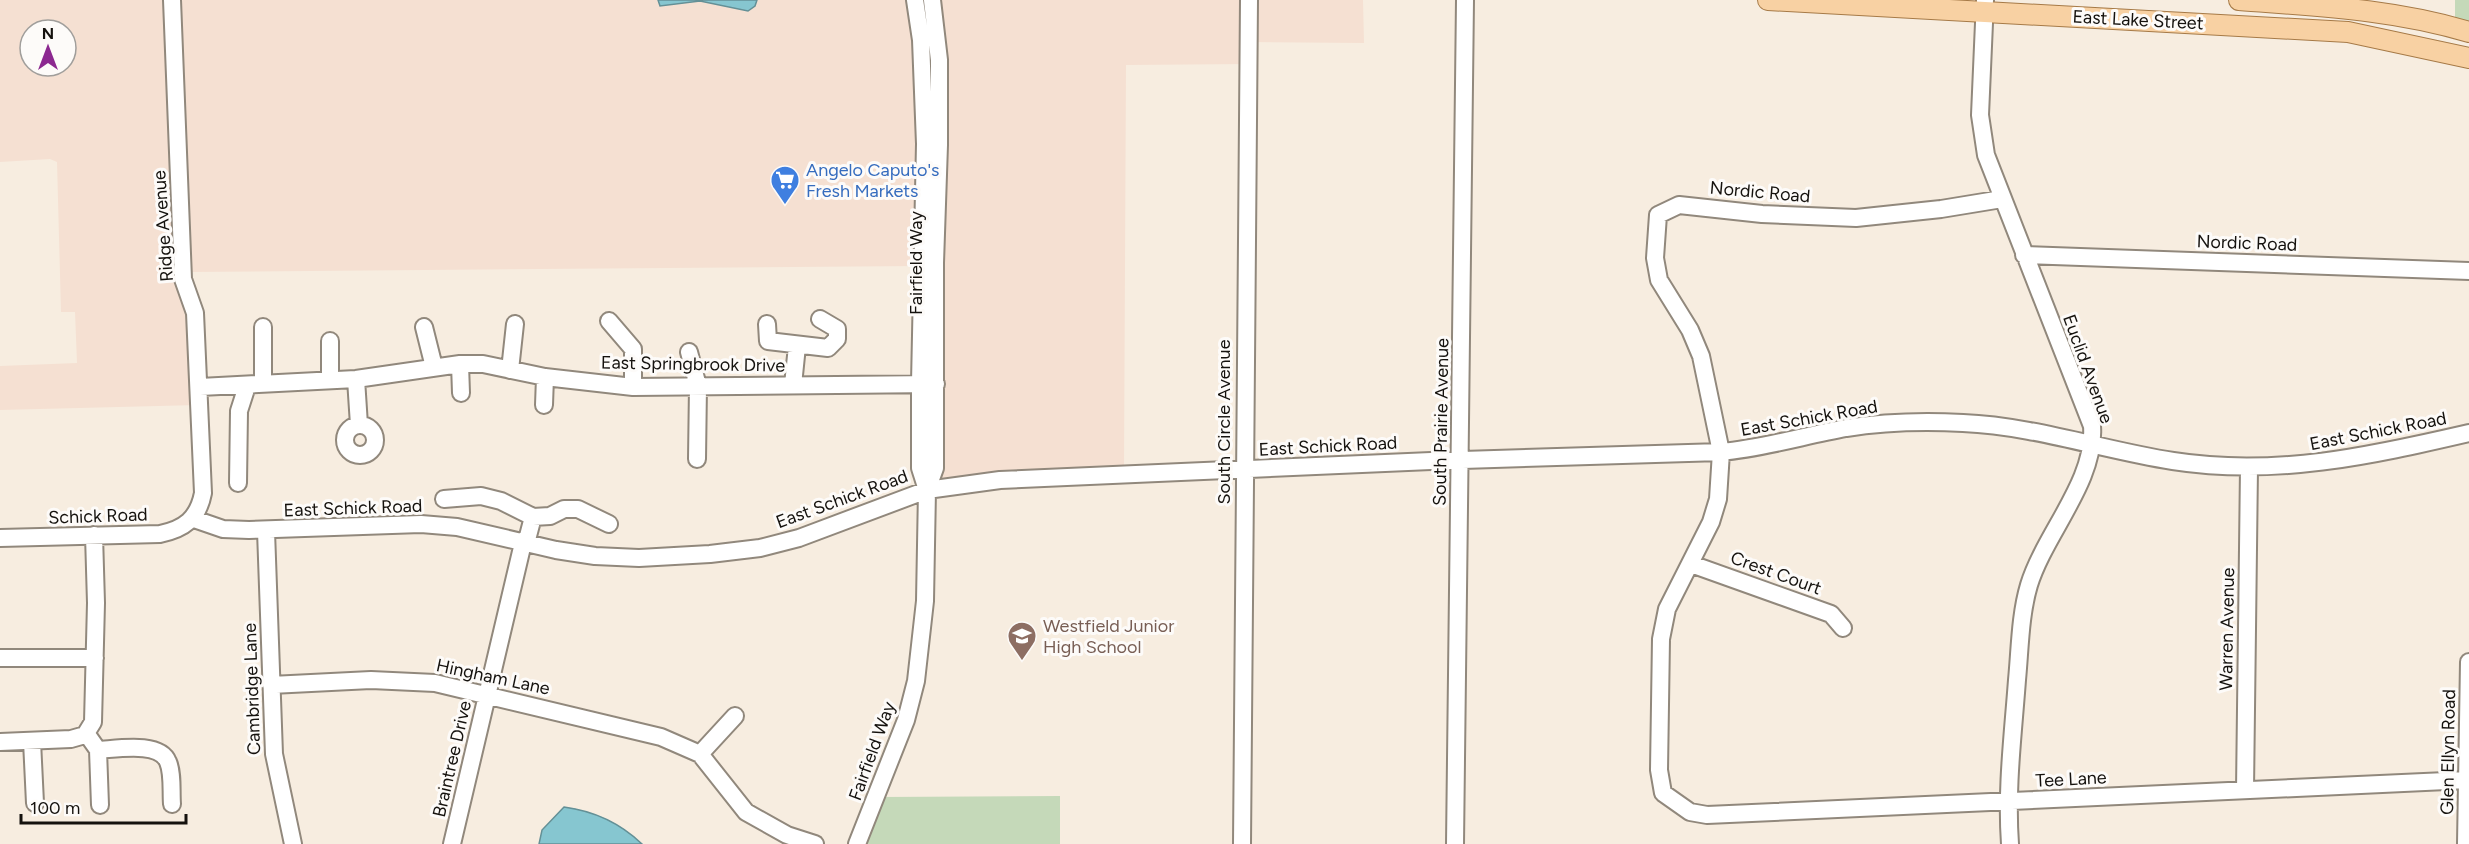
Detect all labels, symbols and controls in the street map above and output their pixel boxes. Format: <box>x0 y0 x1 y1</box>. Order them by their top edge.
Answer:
street label: East Lake Street <box>2072 6 2204 34</box>
north arrow <box>18 18 78 78</box>
text: N <box>42 24 54 43</box>
place label: Angelo Caputo's Fresh Markets <box>806 159 940 202</box>
supermarket icon: Angelo Caputo's Fresh Markets <box>769 164 801 206</box>
street label: Ridge Avenue <box>148 169 178 282</box>
street label: Nordic Road <box>1709 177 1811 207</box>
street label: Fairfield Way <box>905 211 927 315</box>
street label: Nordic Road <box>2196 230 2298 256</box>
street label: Euclid Avenue <box>2058 311 2118 427</box>
street label: South Prairie Avenue <box>1429 338 1453 506</box>
street label: South Circle Avenue <box>1213 339 1235 504</box>
street label: East Springbrook Drive <box>601 351 786 377</box>
street label: East Schick Road <box>1739 395 1879 441</box>
street label: East Schick Road <box>2308 407 2448 455</box>
street label: East Schick Road <box>1258 431 1398 461</box>
street label: East Schick Road <box>773 465 911 533</box>
street label: East Schick Road <box>283 495 423 521</box>
street label: Schick Road <box>48 503 148 529</box>
street label: Crest Court <box>1728 546 1825 600</box>
street label: Warren Avenue <box>2215 567 2239 691</box>
place label: Westfield Junior High School <box>1043 615 1174 658</box>
school or university icon: Westfield Junior High School <box>1006 620 1038 662</box>
street label: Cambridge Lane <box>239 622 265 755</box>
street label: Hingham Lane <box>434 654 552 700</box>
street label: Glen Ellyn Road <box>2436 689 2460 815</box>
street label: Braintree Drive <box>428 698 476 819</box>
street label: Fairfield Way <box>844 698 900 804</box>
street label: Tee Lane <box>2035 766 2107 792</box>
scale bar <box>21 787 186 825</box>
text: 100 m <box>30 797 80 819</box>

